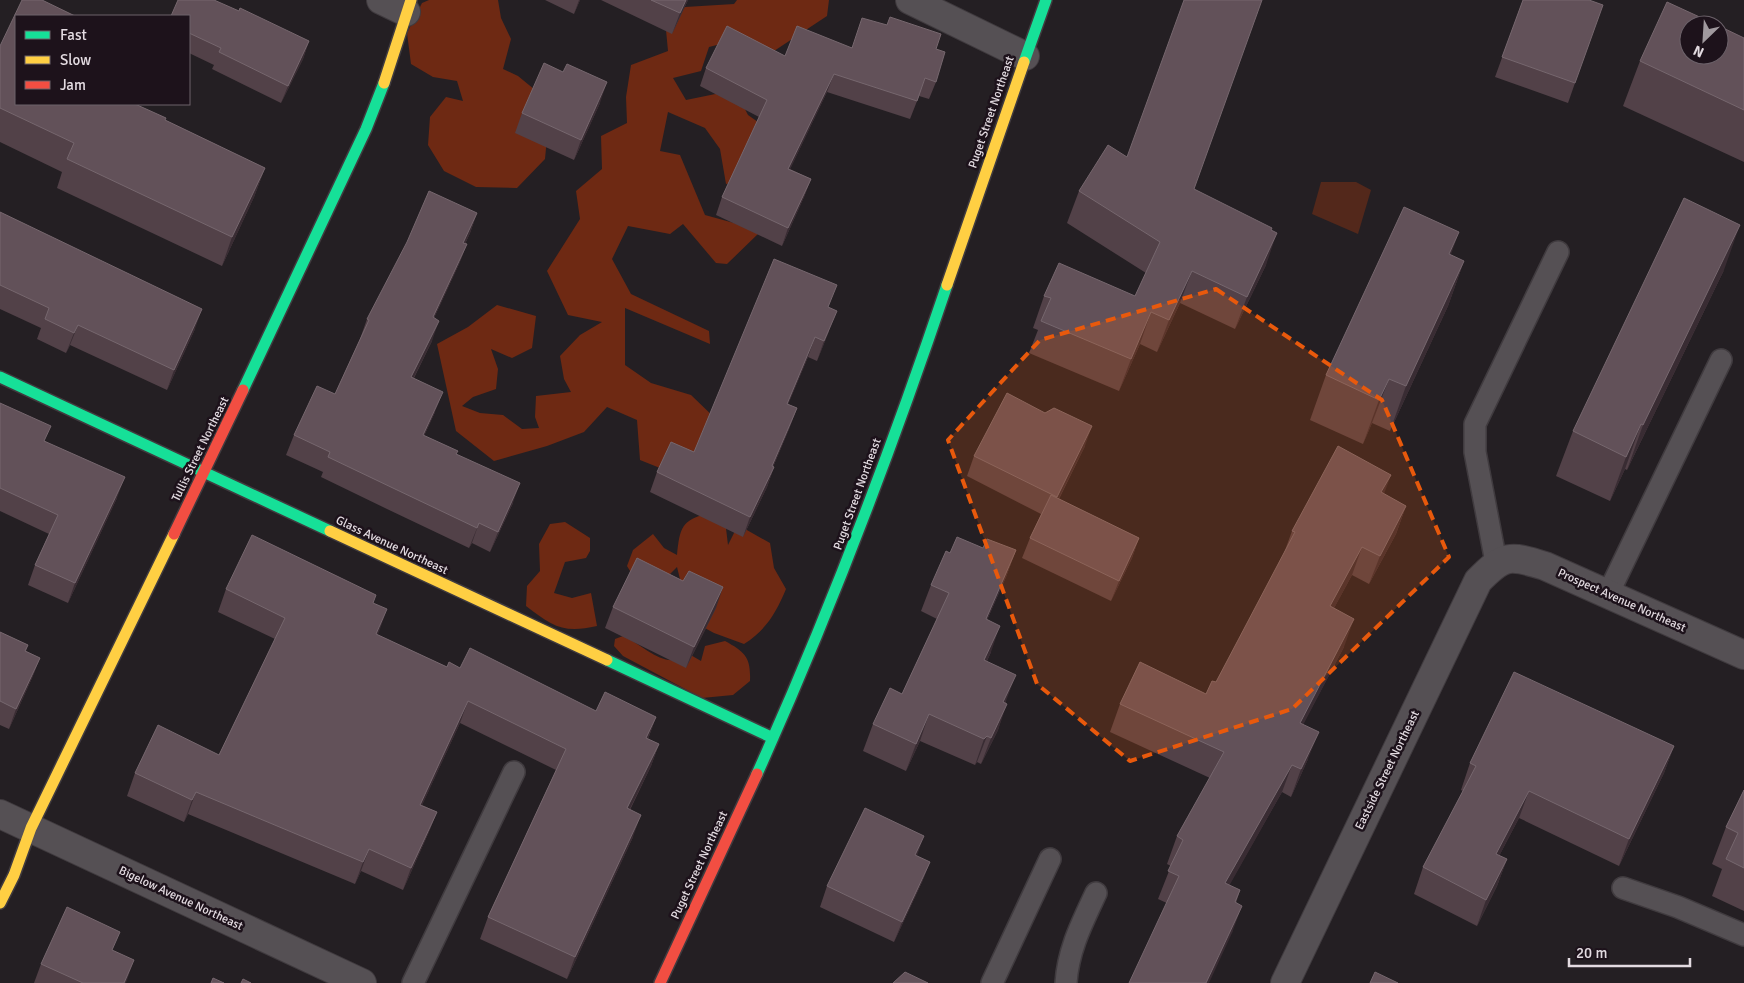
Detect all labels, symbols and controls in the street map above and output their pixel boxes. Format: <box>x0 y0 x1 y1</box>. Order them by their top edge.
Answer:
legend <box>15 15 190 105</box>
north arrow <box>1679 15 1729 65</box>
text: Fast <box>60 26 87 44</box>
text: N <box>1691 42 1707 61</box>
text: Slow <box>60 51 91 69</box>
street label: Puget Street Northeast <box>965 54 1018 170</box>
text: Jam <box>60 76 86 94</box>
street label: Tullis Street Northeast <box>169 394 232 504</box>
street label: Puget Street Northeast <box>830 436 885 552</box>
street label: Glass Avenue Northeast <box>333 513 450 578</box>
street label: Prospect Avenue Northeast <box>1555 565 1688 636</box>
street label: Eastside Street Northeast <box>1352 708 1423 832</box>
street label: Puget Street Northeast <box>668 809 731 922</box>
street label: Bigelow Avenue Northeast <box>116 863 245 934</box>
scale bar <box>1569 936 1690 968</box>
text: 20 m <box>1576 944 1607 962</box>

